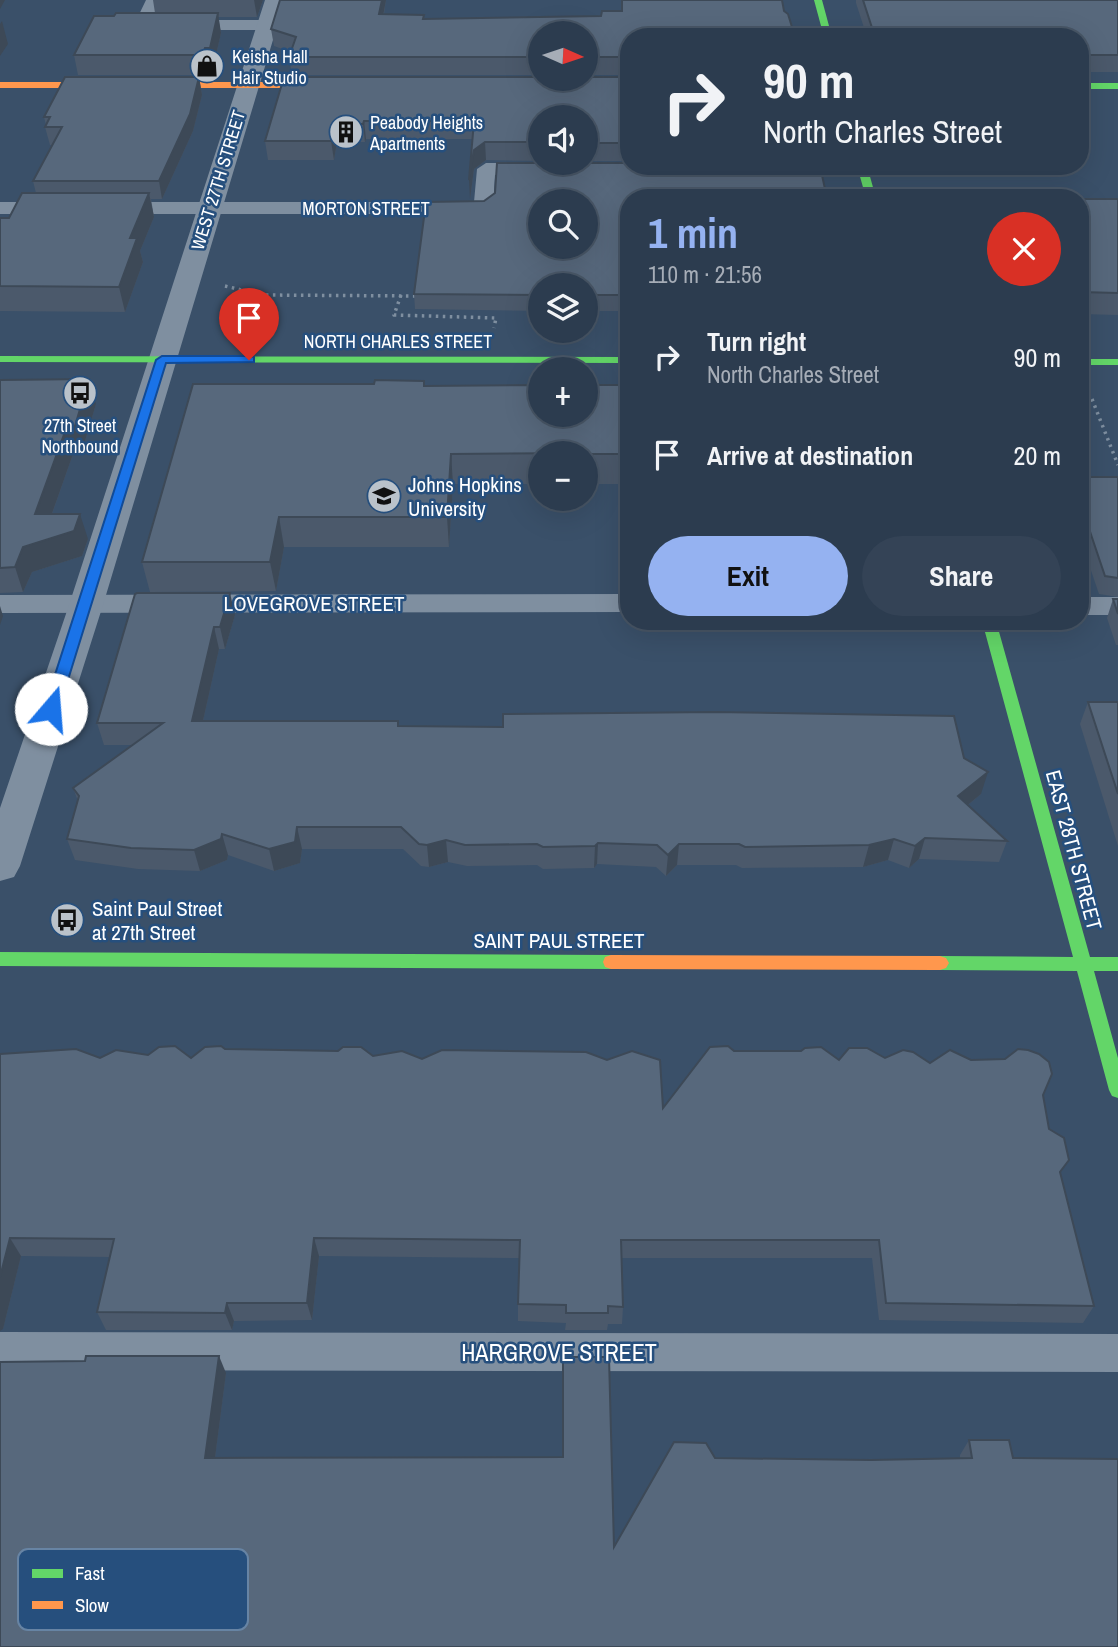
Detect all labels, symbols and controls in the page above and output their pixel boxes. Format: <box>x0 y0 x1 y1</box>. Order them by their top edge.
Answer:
north arrow <box>528 21 598 91</box>
map controls <box>528 21 598 511</box>
place label: Keisha Hall Hair Studio <box>232 44 307 90</box>
shop icon: Keisha Hall Hair Studio <box>188 47 226 85</box>
text: 90 m <box>763 47 855 113</box>
icon: right <box>648 56 739 147</box>
button: sound <box>528 105 598 175</box>
street label: WEST 27TH STREET <box>185 107 251 253</box>
place label: Peabody Heights Apartments <box>369 110 483 156</box>
text: North Charles Street <box>763 110 1002 153</box>
building icon: Peabody Heights Apartments <box>327 113 365 151</box>
button: search <box>528 189 598 259</box>
street label: MORTON STREET <box>302 196 430 221</box>
text: 1 min <box>648 205 738 261</box>
button: close <box>987 212 1061 286</box>
text: 110 m · 21:56 <box>648 259 762 290</box>
button: layers <box>528 273 598 343</box>
pin <box>219 288 279 360</box>
icon: arrive <box>230 299 268 337</box>
text: Turn right <box>707 324 806 359</box>
street label: NORTH CHARLES STREET <box>304 329 492 354</box>
icon: right <box>648 338 686 376</box>
text: 90 m <box>1014 340 1061 375</box>
button: + <box>528 357 598 427</box>
text: North Charles Street <box>707 359 879 390</box>
bus stop icon: 27th Street Northbound <box>61 374 99 412</box>
place label: 27th Street Northbound <box>41 413 119 459</box>
icon: arrive <box>648 436 686 474</box>
text: Arrive at destination <box>707 438 913 473</box>
text: 20 m <box>1014 438 1061 473</box>
button: − <box>528 441 598 511</box>
place label: Johns Hopkins University <box>408 470 522 523</box>
school or university icon: Johns Hopkins University <box>365 477 403 515</box>
button: Exit <box>648 536 848 616</box>
button: Share <box>862 536 1061 616</box>
street label: LOVEGROVE STREET <box>224 589 405 618</box>
position arrow <box>14 672 88 746</box>
street label: EAST 28TH STREET <box>1039 767 1109 934</box>
place label: Saint Paul Street at 27th Street <box>92 894 222 947</box>
bus stop icon: Saint Paul Street at 27th Street <box>48 901 86 939</box>
street label: SAINT PAUL STREET <box>473 926 645 955</box>
street label: HARGROVE STREET <box>461 1336 657 1368</box>
legend <box>18 1549 248 1630</box>
text: Fast <box>75 1560 105 1586</box>
text: Slow <box>75 1592 110 1618</box>

